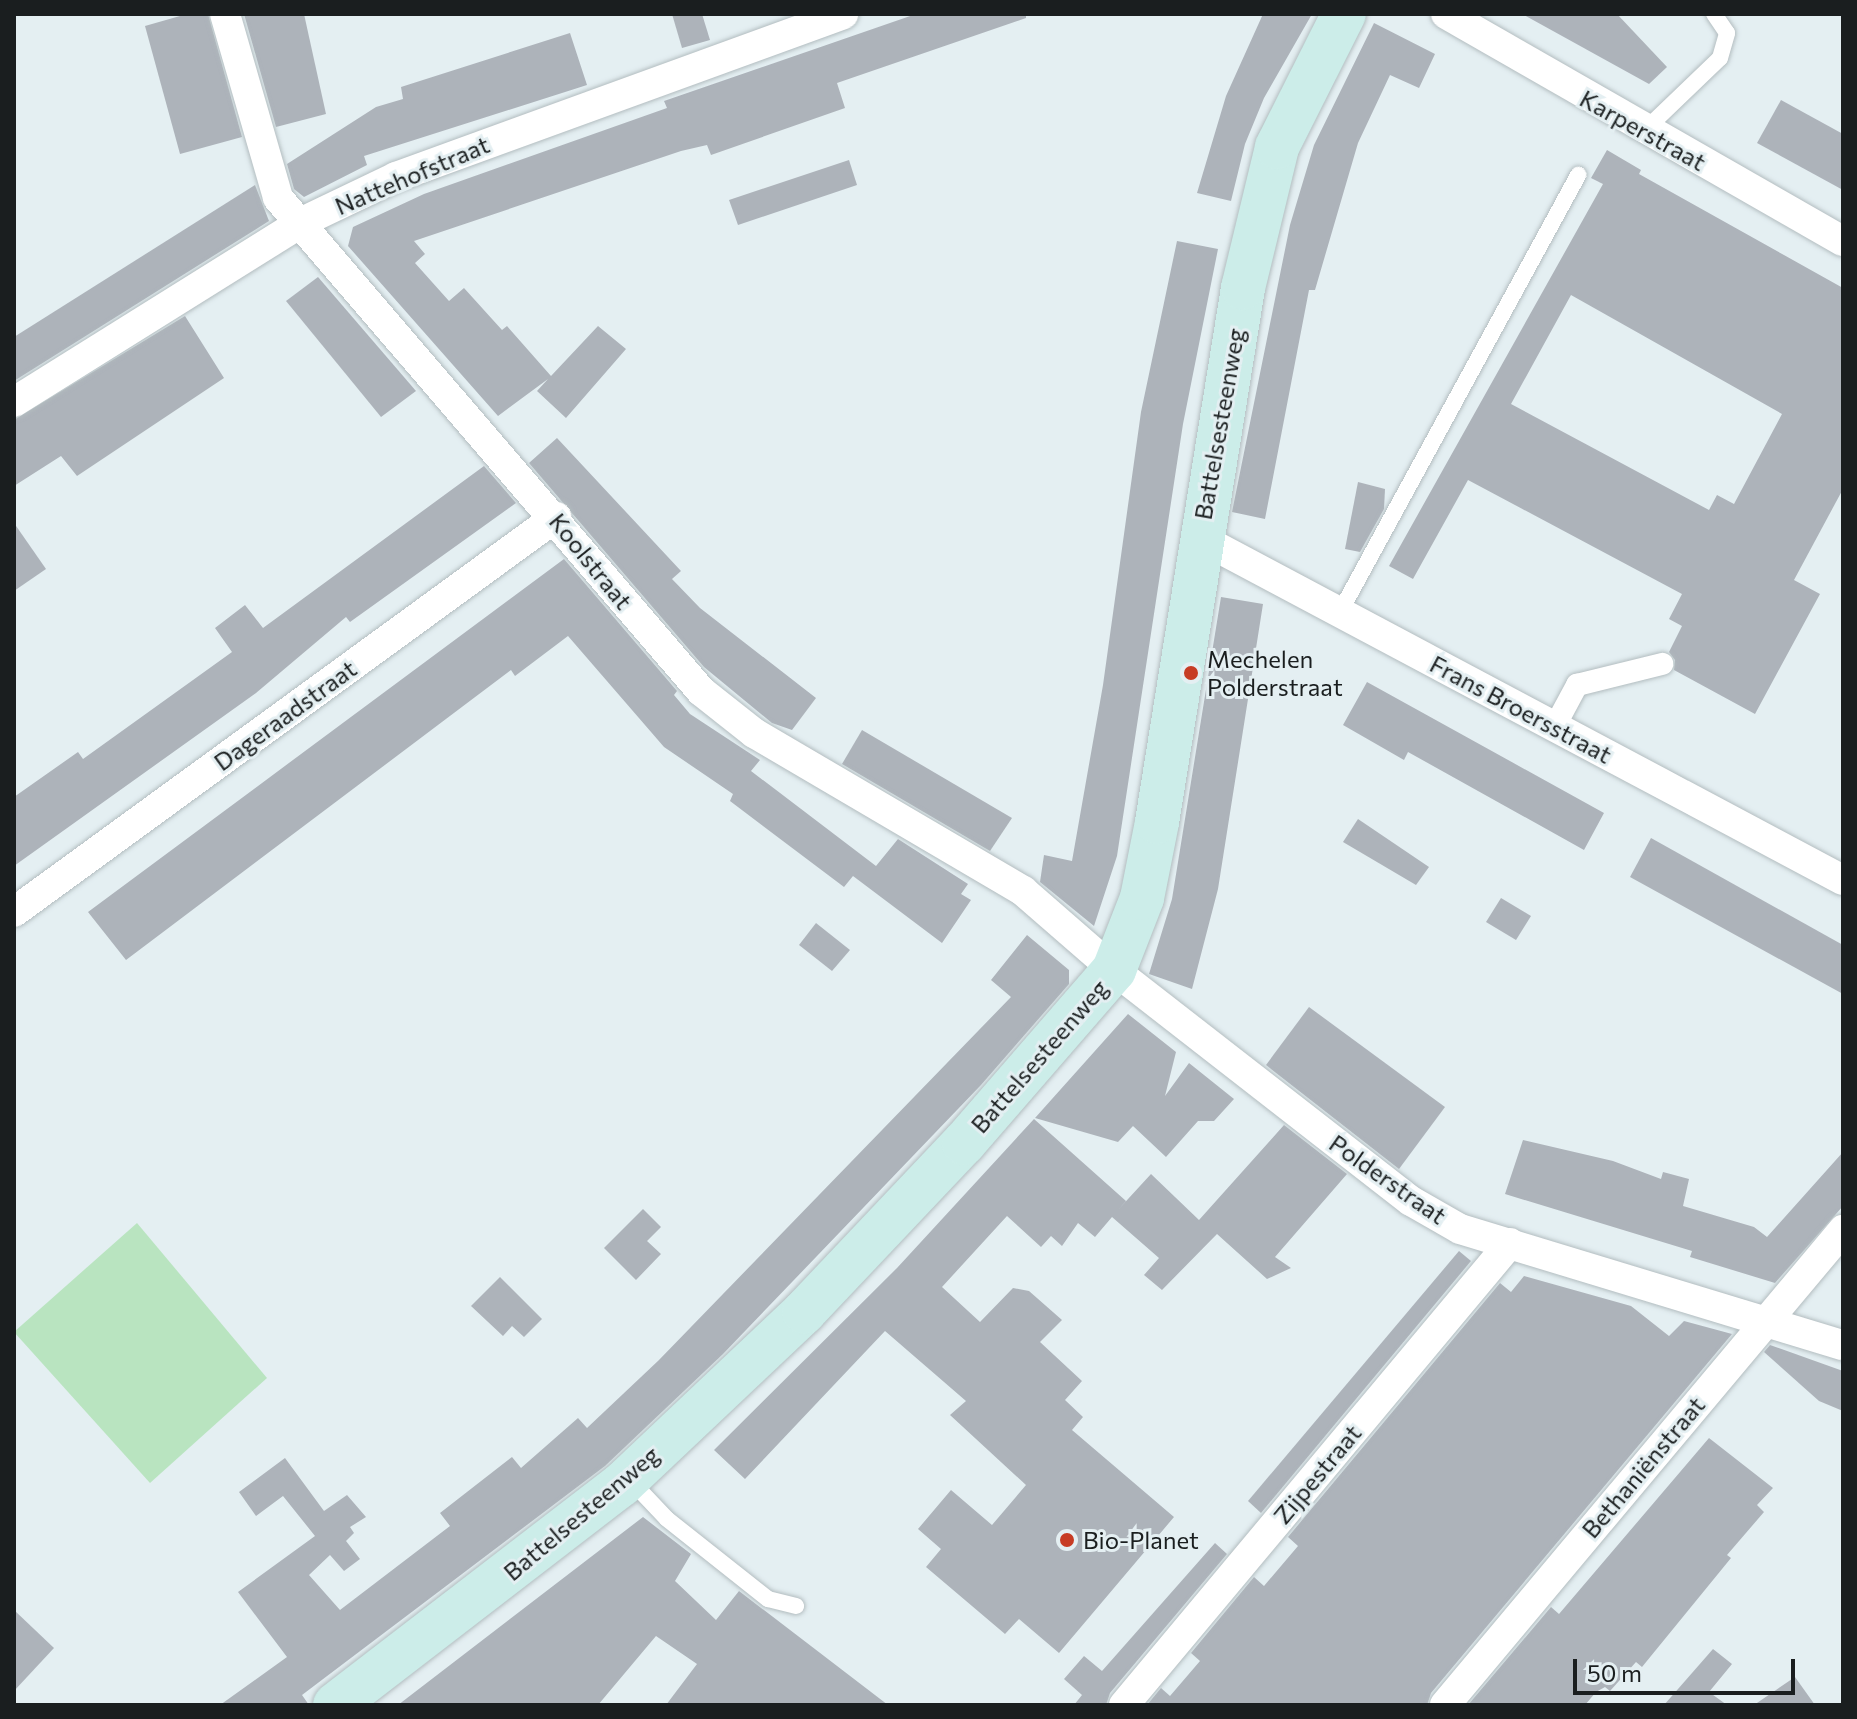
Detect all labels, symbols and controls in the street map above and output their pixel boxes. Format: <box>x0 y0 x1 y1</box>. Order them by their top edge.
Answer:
street label: Karperstraat <box>1575 84 1711 176</box>
street label: Nattehofstraat <box>331 130 493 220</box>
street label: Battelsesteenweg <box>1188 326 1250 522</box>
street label: Koolstraat <box>544 507 638 615</box>
place label: Mechelen Polderstraat <box>1207 645 1343 701</box>
street label: Frans Broersstraat <box>1425 649 1617 769</box>
street label: Dageraadstraat <box>208 654 362 776</box>
marker: Mechelen Polderstraat <box>1182 664 1200 682</box>
street label: Battelsesteenweg <box>965 973 1113 1139</box>
street label: Polderstraat <box>1324 1128 1452 1230</box>
street label: Bethaniënstraat <box>1576 1391 1710 1543</box>
street label: Zijpestraat <box>1267 1419 1367 1529</box>
street label: Battelsesteenweg <box>498 1440 664 1586</box>
place label: Bio-Planet <box>1083 1526 1199 1554</box>
marker: Bio-Planet <box>1058 1531 1076 1549</box>
scale bar <box>1577 1643 1799 1693</box>
text: 50 m <box>1587 1658 1642 1687</box>

